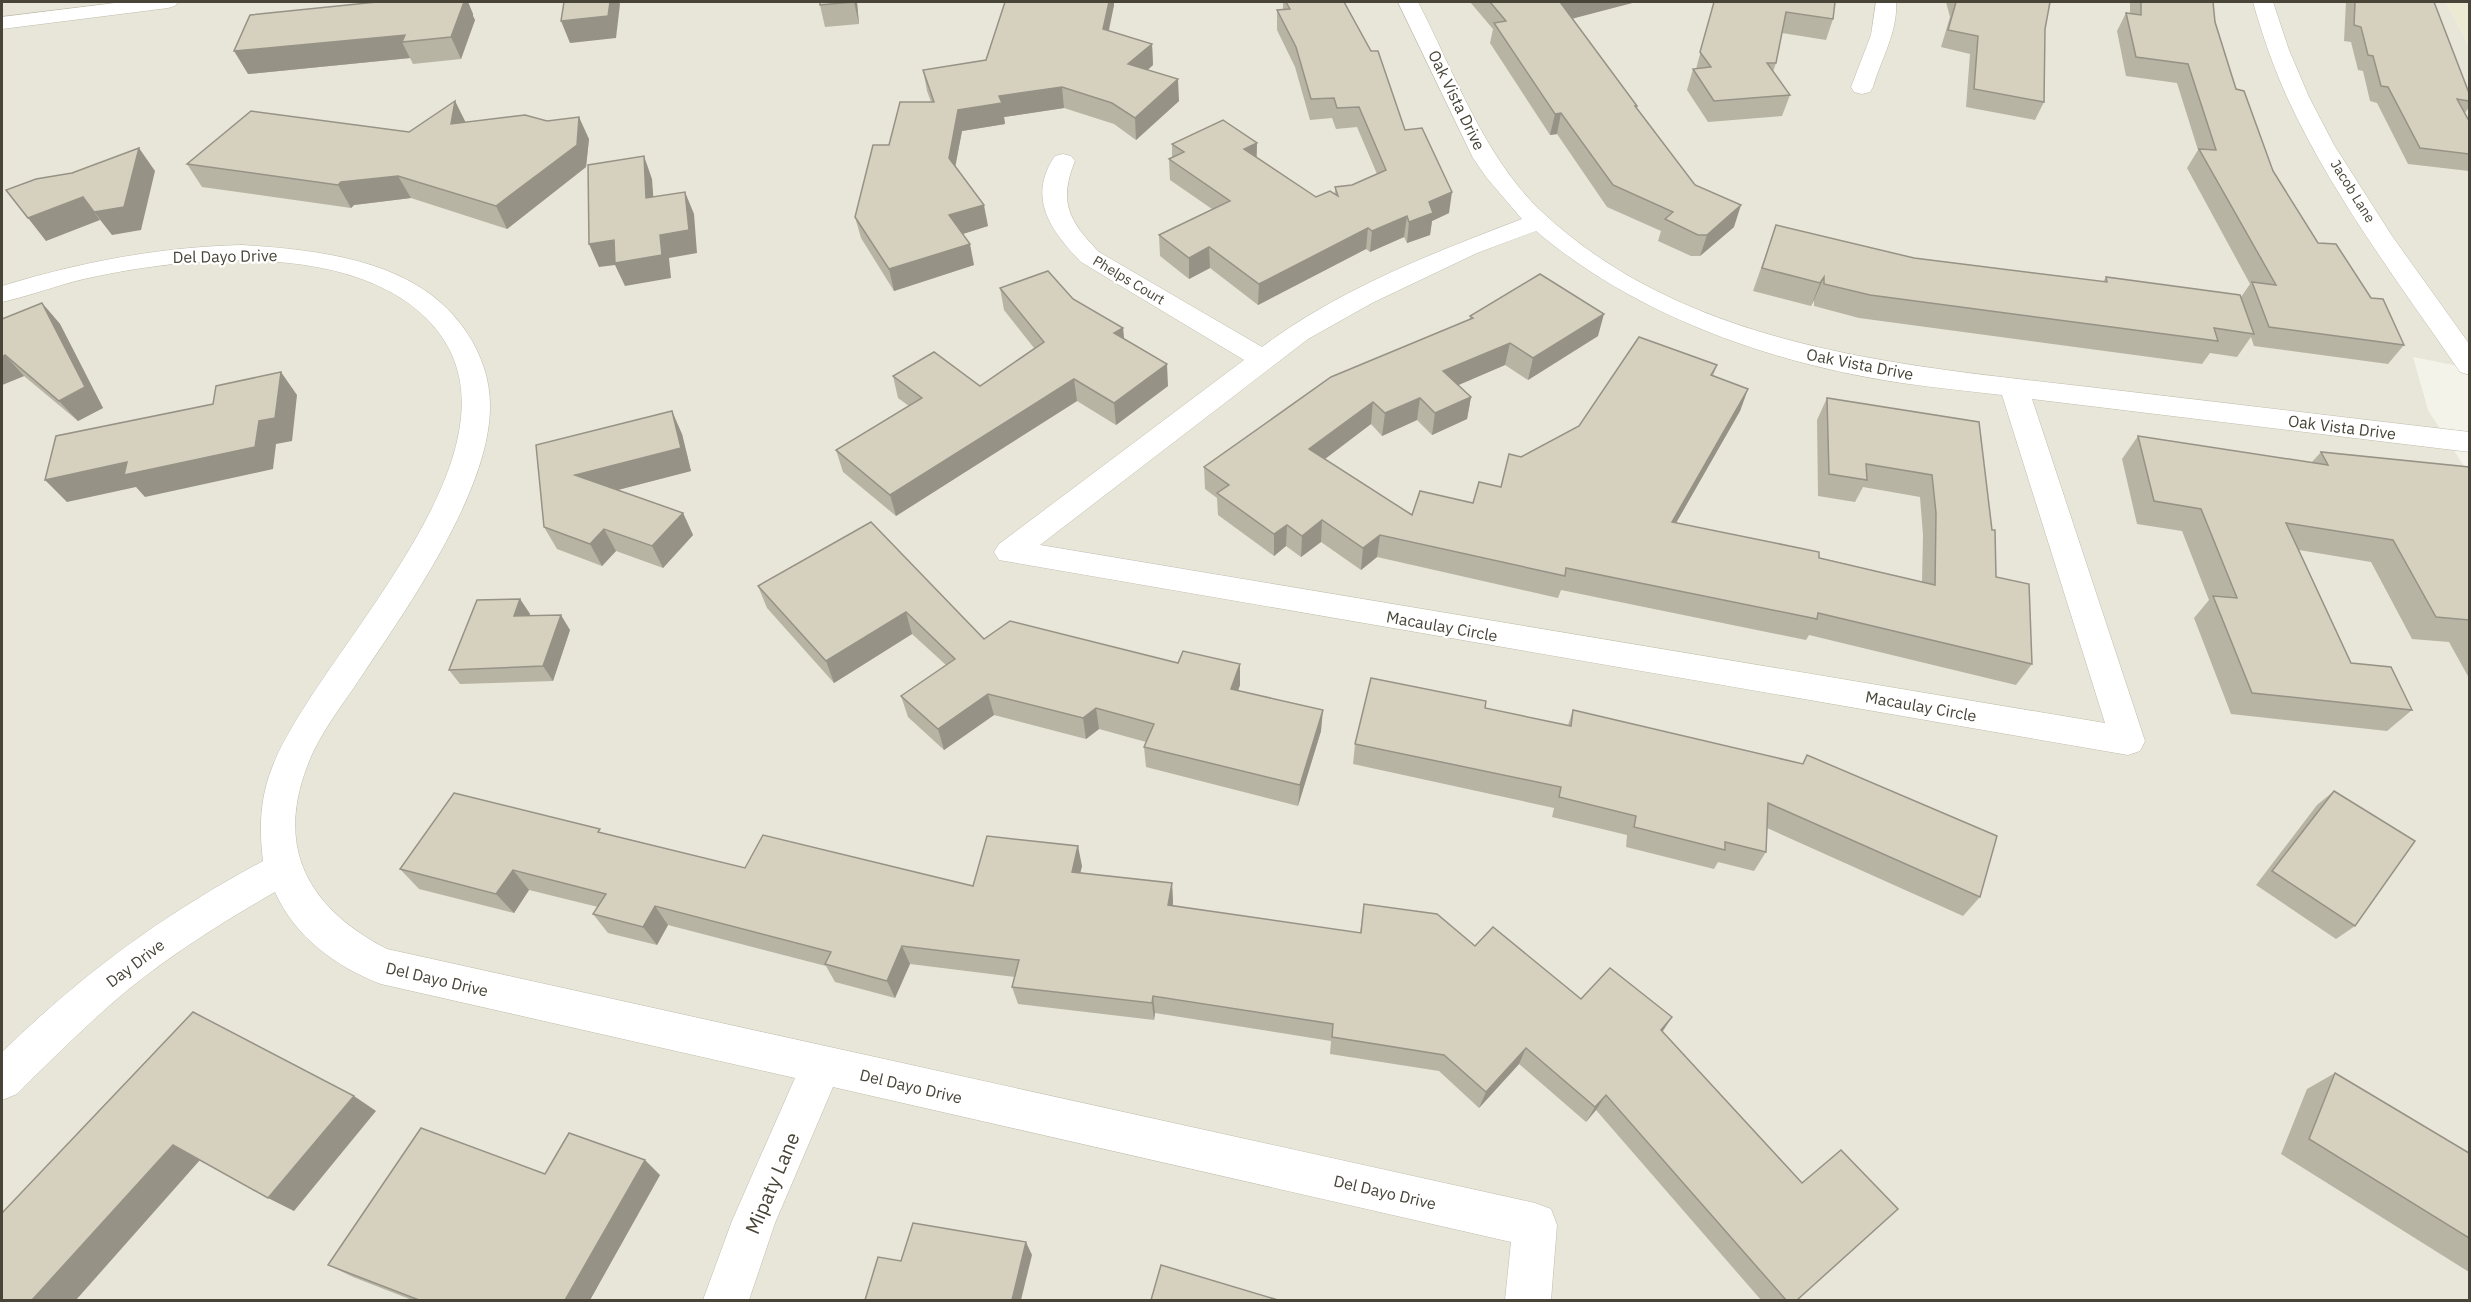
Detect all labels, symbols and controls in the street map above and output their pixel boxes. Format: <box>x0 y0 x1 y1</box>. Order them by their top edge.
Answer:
street label: Oak Vista Drive <box>1424 47 1490 153</box>
street label: Jacob Lane <box>2327 156 2380 226</box>
street label: Del Dayo Drive <box>173 245 278 267</box>
street label: Phelps Court <box>1090 251 1168 309</box>
street label: Oak Vista Drive <box>1805 344 1915 384</box>
street label: Oak Vista Drive <box>2287 410 2397 444</box>
street label: Macaulay Circle <box>1385 606 1499 646</box>
street label: Macaulay Circle <box>1864 686 1978 726</box>
street label: Day Drive <box>102 934 168 991</box>
street label: Del Dayo Drive <box>384 957 490 1001</box>
street label: Del Dayo Drive <box>858 1064 964 1108</box>
street label: Mipaty Lane <box>738 1128 806 1238</box>
street label: Del Dayo Drive <box>1332 1170 1438 1214</box>

